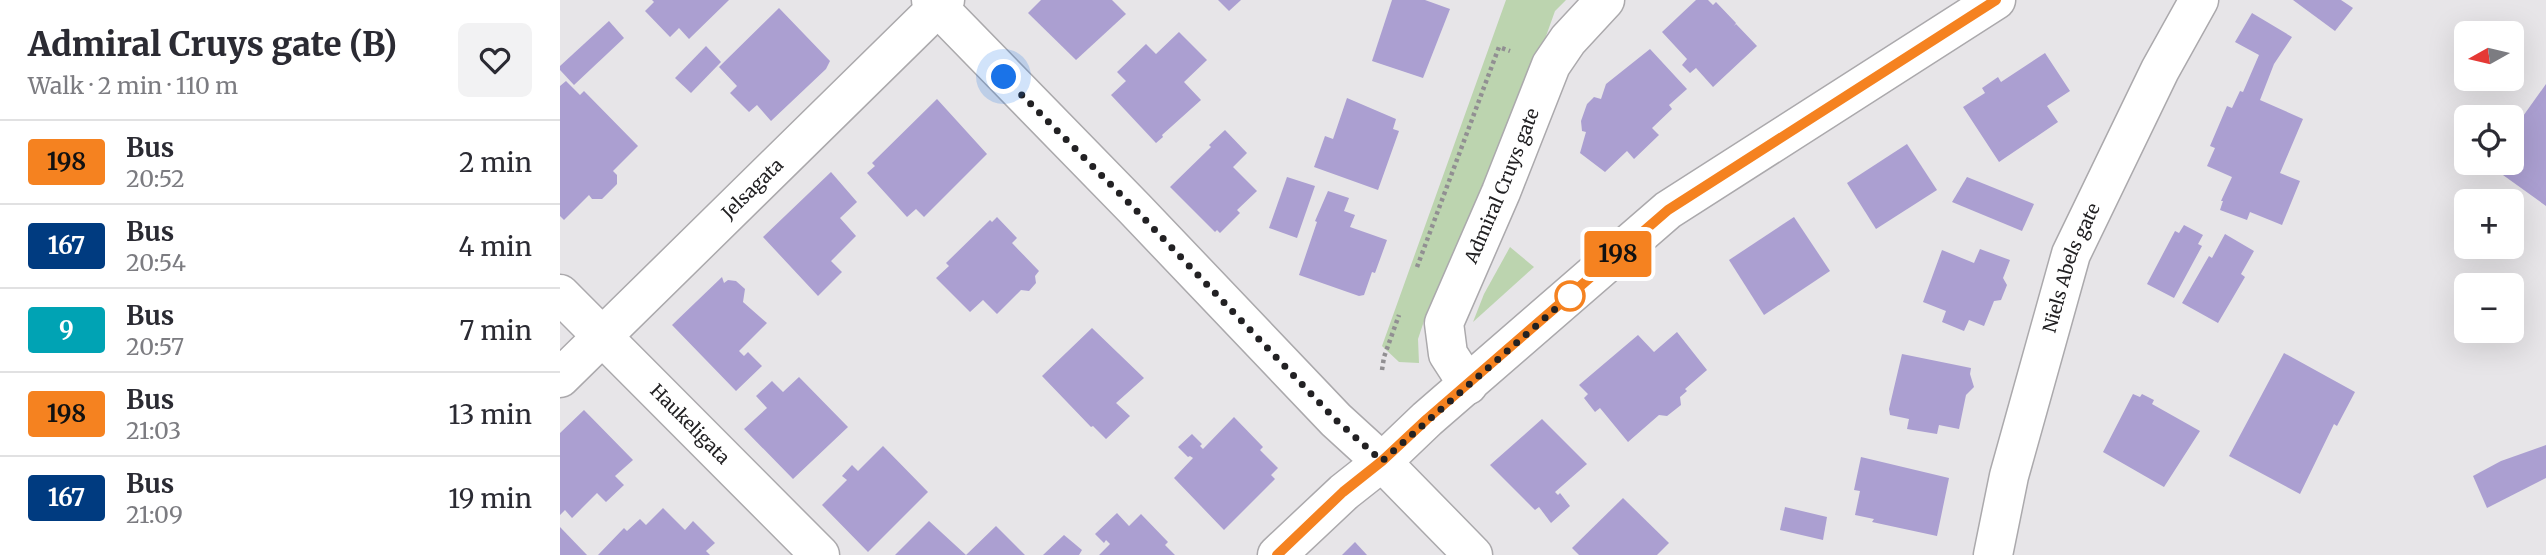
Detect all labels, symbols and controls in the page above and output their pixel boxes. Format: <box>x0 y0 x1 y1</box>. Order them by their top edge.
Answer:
north arrow <box>2454 21 2524 91</box>
map controls <box>2454 21 2524 343</box>
button: heart <box>458 23 532 97</box>
text: Admiral Cruys gate (B) <box>28 24 397 65</box>
your location <box>986 59 1021 94</box>
text: Walk · 2 min · 110 m <box>28 71 238 100</box>
street label: Admiral Cruys gate <box>1459 105 1544 268</box>
button: locate <box>2454 105 2524 175</box>
text: Bus <box>126 131 174 164</box>
text: 198 <box>47 146 86 177</box>
text: 2 min <box>459 146 532 179</box>
street label: Jelsagata <box>716 153 788 224</box>
text: 20:52 <box>126 164 185 193</box>
button: + <box>2454 189 2524 259</box>
street label: Niels Abels gate <box>2038 199 2105 335</box>
text: Bus <box>126 215 174 248</box>
text: 167 <box>48 230 85 261</box>
text: 4 min <box>458 230 532 263</box>
line badge: 198 <box>1578 231 1658 277</box>
text: 198 <box>1598 238 1638 269</box>
text: 20:54 <box>126 248 186 277</box>
button: − <box>2454 273 2524 343</box>
unlabelled marker <box>1555 281 1585 311</box>
text: Bus <box>126 299 174 332</box>
text: 9 <box>59 314 74 345</box>
text: 7 min <box>460 314 532 347</box>
text: 20:57 <box>126 332 184 361</box>
street label: Haukeligata <box>645 379 735 469</box>
text: Bus <box>126 383 174 416</box>
text: 198 <box>47 398 86 429</box>
text: 13 min <box>448 398 532 431</box>
text: 21:03 <box>126 416 181 445</box>
text: Bus <box>126 467 174 500</box>
text: 167 <box>48 482 85 513</box>
text: 19 min <box>448 482 532 515</box>
text: 21:09 <box>126 500 183 529</box>

